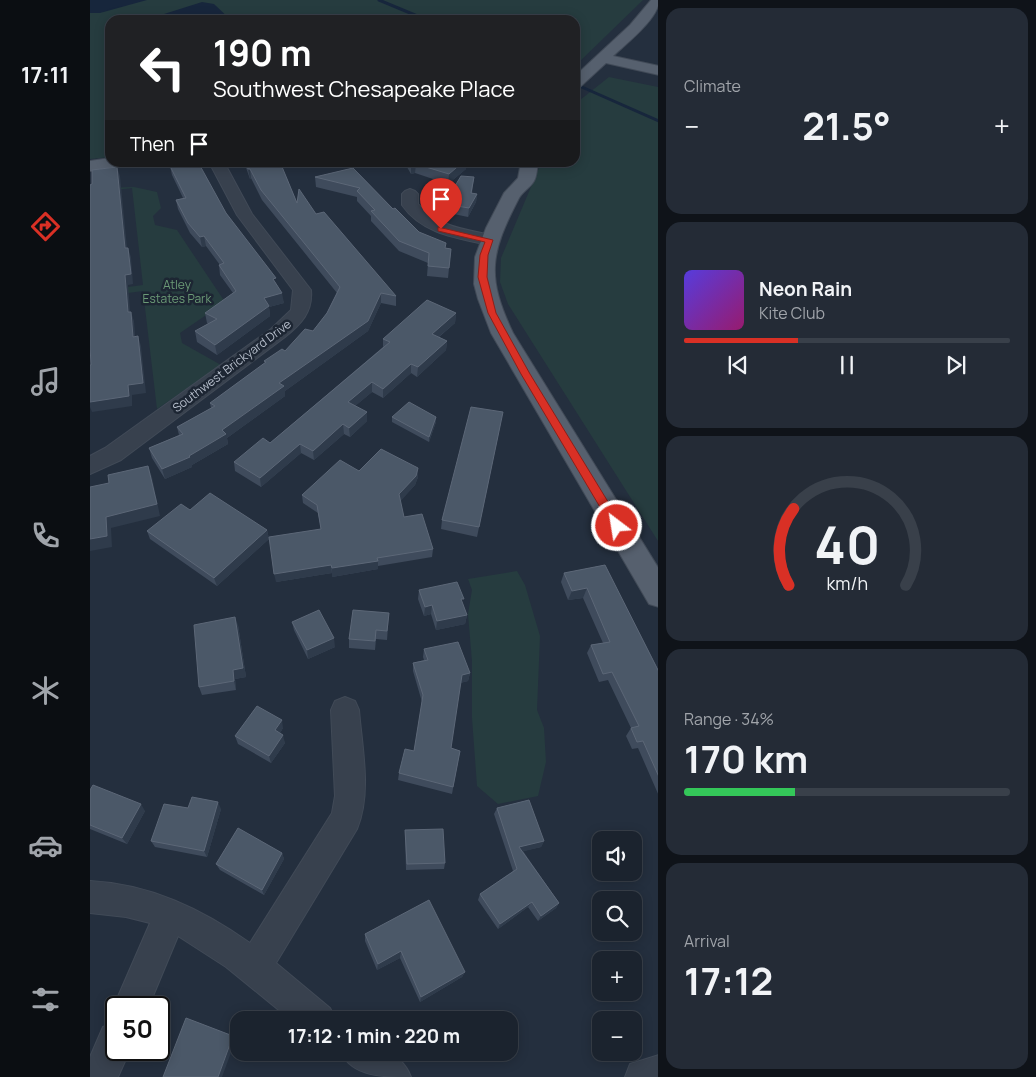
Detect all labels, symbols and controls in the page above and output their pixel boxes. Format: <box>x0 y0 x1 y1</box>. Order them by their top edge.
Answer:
text: 190 m <box>213 29 312 77</box>
icon: left <box>130 35 195 100</box>
text: 17:11 <box>21 60 69 90</box>
text: Southwest Chesapeake Place <box>213 74 515 104</box>
text: Climate <box>684 75 741 97</box>
text: 21.5° <box>802 99 891 151</box>
text: − <box>684 107 699 145</box>
text: + <box>994 107 1010 145</box>
icon: arrive <box>185 130 213 158</box>
text: Then <box>130 131 175 157</box>
pin <box>420 178 462 229</box>
icon: arrive <box>427 185 455 213</box>
icon: directions <box>28 209 63 244</box>
park label: Atley Estates Park <box>143 276 212 307</box>
text: Neon Rain <box>759 276 852 302</box>
text: Kite Club <box>759 302 825 324</box>
street label: Southwest Brickyard Drive <box>169 315 295 416</box>
icon: previous <box>724 351 752 379</box>
icon: pause <box>833 351 861 379</box>
icon: next <box>942 351 970 379</box>
icon: music <box>28 364 63 399</box>
position arrow <box>590 499 642 551</box>
text: 40 <box>814 509 880 580</box>
icon: phone <box>28 518 63 553</box>
text: km/h <box>826 571 868 595</box>
icon: climate <box>28 673 63 708</box>
text: Range · 34% <box>684 708 774 730</box>
text: 170 km <box>684 732 808 784</box>
icon: car <box>28 828 63 863</box>
map controls <box>592 831 642 1061</box>
button: sound <box>592 831 642 881</box>
button: search <box>592 891 642 941</box>
text: Arrival <box>684 930 730 952</box>
button: + <box>592 951 642 1001</box>
text: 17:12 <box>684 954 773 1006</box>
icon: filters <box>28 982 63 1017</box>
speed limit sign: 50 <box>105 996 170 1061</box>
button: − <box>592 1011 642 1061</box>
text: 17:12 · 1 min · 220 m <box>288 1023 460 1049</box>

